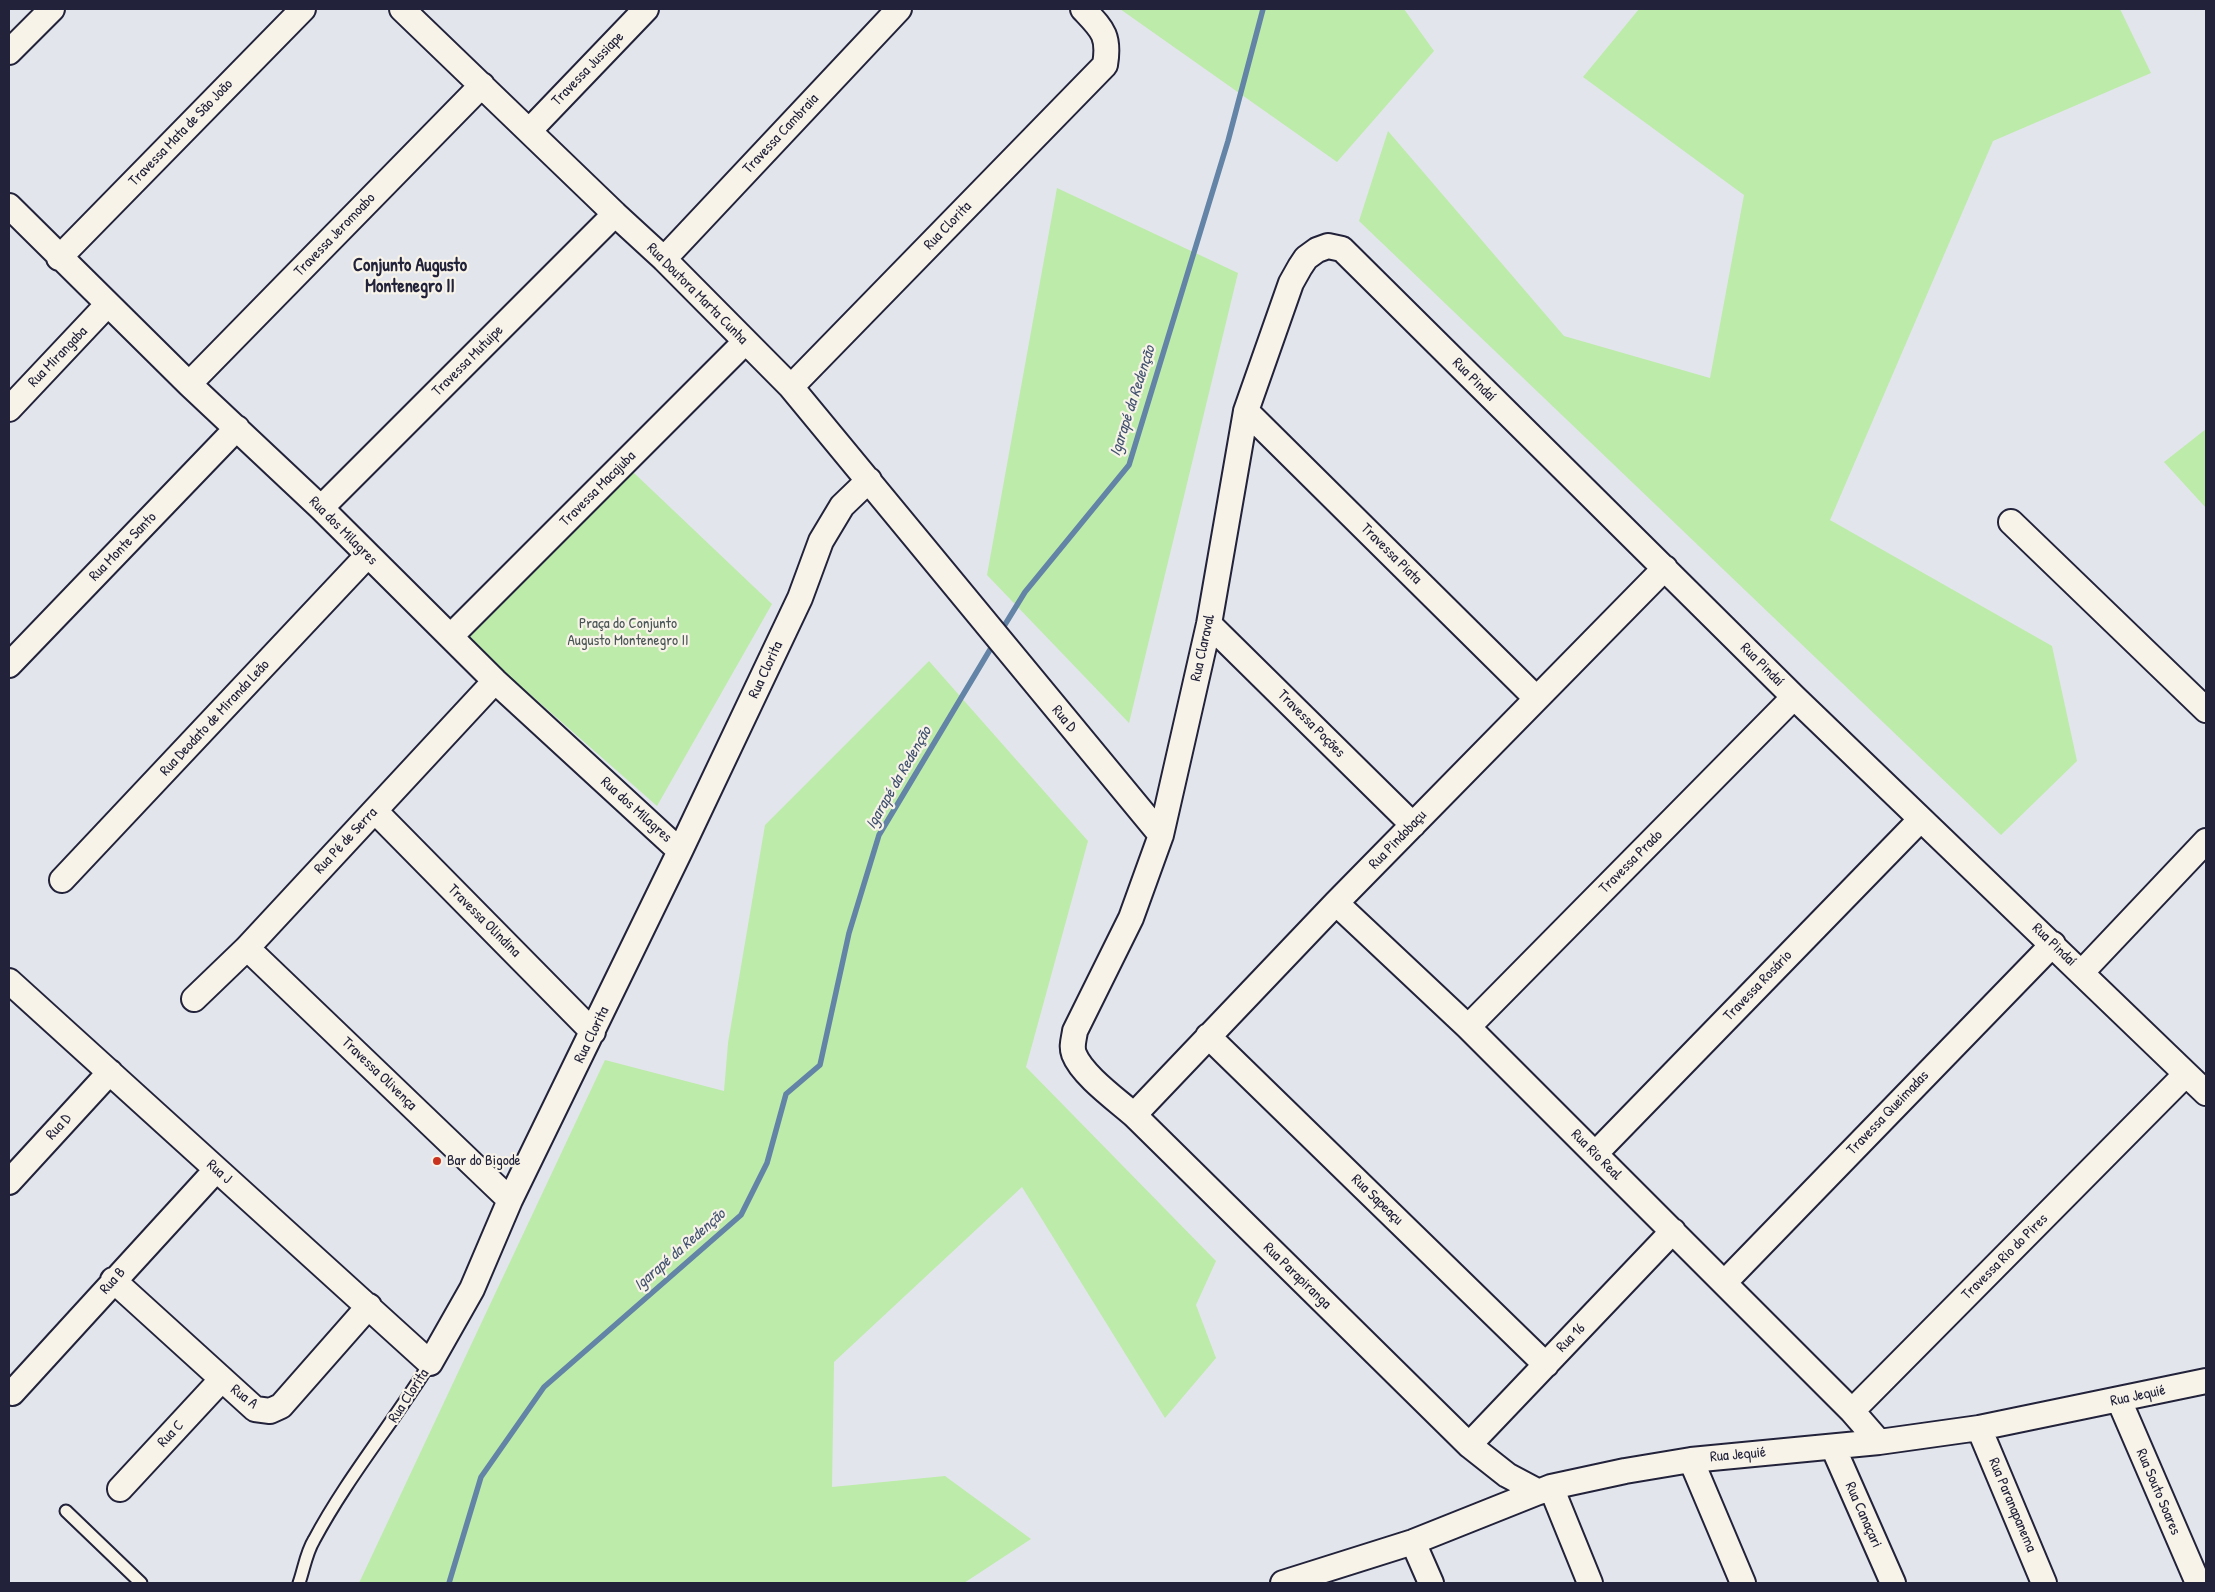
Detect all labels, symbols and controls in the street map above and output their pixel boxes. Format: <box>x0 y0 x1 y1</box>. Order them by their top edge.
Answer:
street label: Travessa Jussiape <box>548 28 628 110</box>
street label: Travessa Mata de São João <box>125 76 237 190</box>
street label: Travessa Cambraia <box>739 90 823 178</box>
street label: Travessa Jeromoabo <box>291 189 379 281</box>
street label: Rua Clorita <box>920 198 976 254</box>
street label: Rua Doutora Marta Cunha <box>643 240 751 348</box>
district label: Conjunto Augusto Montenegro II <box>353 255 467 298</box>
street label: Travessa Mutuipe <box>429 322 507 400</box>
street label: Rua Mirangaba <box>25 323 91 391</box>
water label: Igarapé da Redenção <box>1106 343 1160 459</box>
street label: Rua Pindaí <box>1448 354 1500 406</box>
street label: Travessa Macajuba <box>556 447 640 531</box>
street label: Rua dos Milagres <box>305 493 381 569</box>
street label: Rua Monte Santo <box>86 509 160 585</box>
street label: Travessa Piata <box>1357 520 1425 588</box>
street label: Rua Claraval <box>1187 613 1219 683</box>
park label: Praça do Conjunto Augusto Montenegro II <box>567 615 689 650</box>
street label: Rua Clorita <box>745 639 787 701</box>
street label: Rua Pindaí <box>1736 639 1788 691</box>
street label: Rua Deodato de Miranda Leão <box>156 656 274 780</box>
street label: Travessa Poções <box>1273 686 1349 762</box>
street label: Rua D <box>1048 702 1080 736</box>
water label: Igarapé da Redenção <box>862 723 936 833</box>
street label: Rua dos Milagres <box>597 773 675 847</box>
street label: Rua Pé de Serra <box>311 804 381 878</box>
street label: Rua Pindobaçu <box>1365 807 1431 873</box>
street label: Travessa Prado <box>1596 827 1666 897</box>
street label: Travessa Olindina <box>444 881 524 961</box>
street label: Rua Pindaí <box>2028 920 2080 970</box>
street label: Travessa Rosário <box>1720 947 1796 1025</box>
street label: Rua Clorita <box>571 1004 613 1066</box>
street label: Travessa Olivença <box>338 1034 420 1114</box>
street label: Travessa Queimadas <box>1843 1067 1933 1159</box>
street label: Rua D <box>42 1110 76 1144</box>
street label: Rua Rio Real <box>1567 1126 1625 1184</box>
place label: Bar do Bigode <box>447 1152 521 1170</box>
marker: Bar do Bigode <box>431 1155 443 1167</box>
street label: Rua J <box>203 1156 235 1188</box>
street label: Rua Sapeaçu <box>1347 1171 1407 1229</box>
water label: Igarapé da Redenção <box>630 1205 730 1295</box>
street label: Travessa Rio do Pires <box>1958 1210 2052 1304</box>
street label: Rua Parapiranga <box>1259 1239 1335 1313</box>
street label: Rua B <box>96 1264 130 1298</box>
street label: Rua 16 <box>1553 1320 1589 1356</box>
street label: Rua Clorita <box>385 1366 433 1426</box>
street label: Rua A <box>227 1381 261 1413</box>
street label: Rua Jequié <box>2109 1381 2167 1411</box>
street label: Rua C <box>154 1417 188 1451</box>
street label: Rua Jequié <box>1709 1444 1767 1466</box>
street label: Rua Souto Soares <box>2132 1446 2184 1538</box>
street label: Rua Paranapanema <box>1984 1455 2040 1555</box>
street label: Rua Canaçari <box>1841 1479 1885 1551</box>

